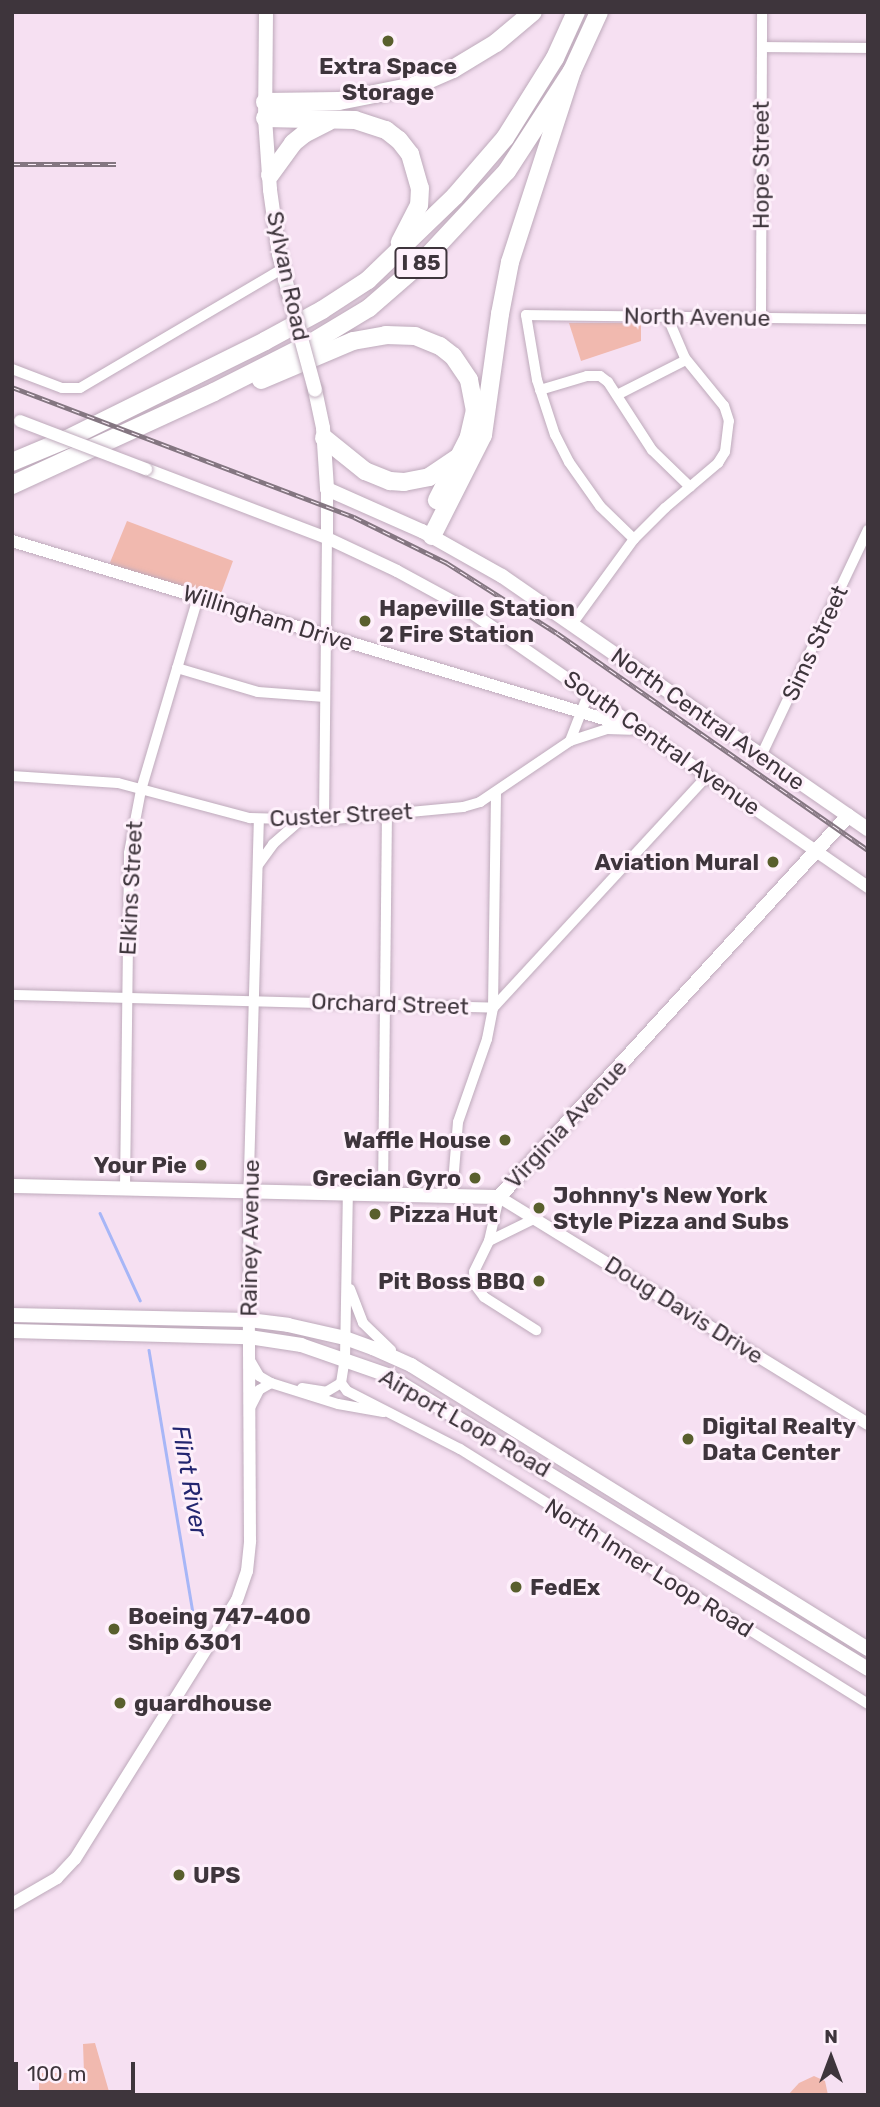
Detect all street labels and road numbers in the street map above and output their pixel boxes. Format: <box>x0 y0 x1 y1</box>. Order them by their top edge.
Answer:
street label: Hope Street <box>747 101 775 229</box>
street label: Sylvan Road <box>261 209 315 343</box>
road number: I 85 <box>393 246 449 280</box>
street label: North Avenue <box>623 302 771 332</box>
street label: Willingham Drive <box>180 579 356 657</box>
street label: Sims Street <box>776 581 854 705</box>
street label: North Central Avenue <box>606 642 810 796</box>
street label: South Central Avenue <box>558 665 766 821</box>
street label: Custer Street <box>269 797 413 833</box>
street label: Elkins Street <box>114 820 148 956</box>
street label: Orchard Street <box>311 987 469 1021</box>
street label: Virginia Avenue <box>499 1054 633 1194</box>
street label: Rainey Avenue <box>235 1158 265 1318</box>
street label: Doug Davis Drive <box>600 1250 768 1370</box>
street label: Airport Loop Road <box>375 1363 555 1483</box>
street label: North Inner Loop Road <box>540 1492 758 1644</box>

